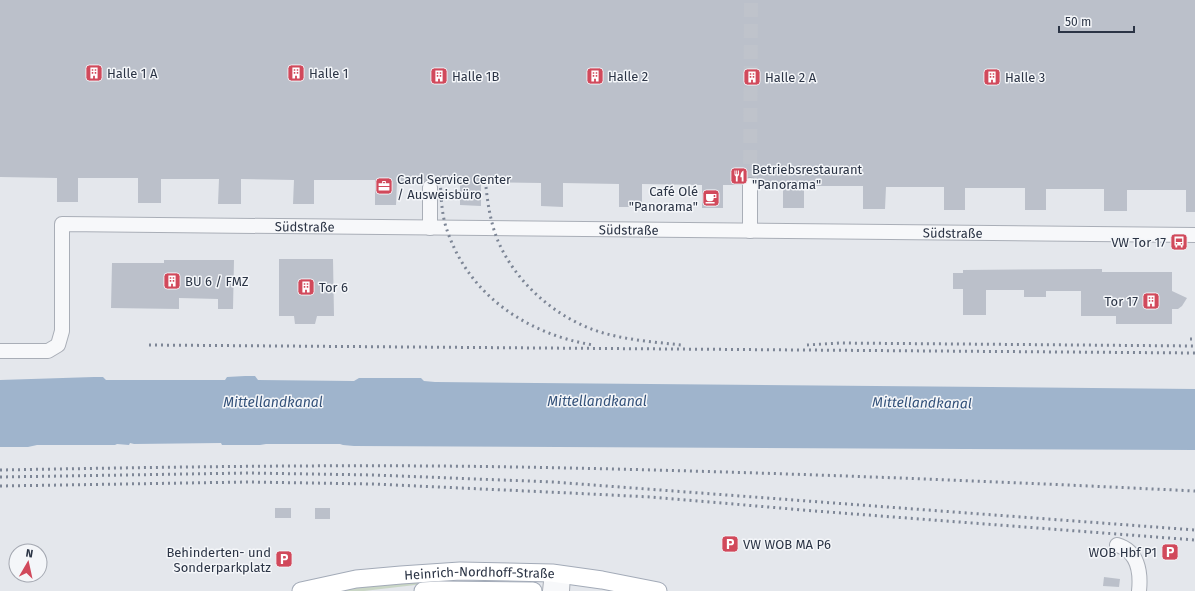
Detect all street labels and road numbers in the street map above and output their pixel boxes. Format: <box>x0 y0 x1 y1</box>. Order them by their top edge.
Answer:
street label: Südstraße <box>275 219 335 234</box>
street label: Südstraße <box>599 222 659 237</box>
street label: Südstraße <box>923 225 983 240</box>
street label: Heinrich-Nordhoff-Straße <box>404 563 555 582</box>

